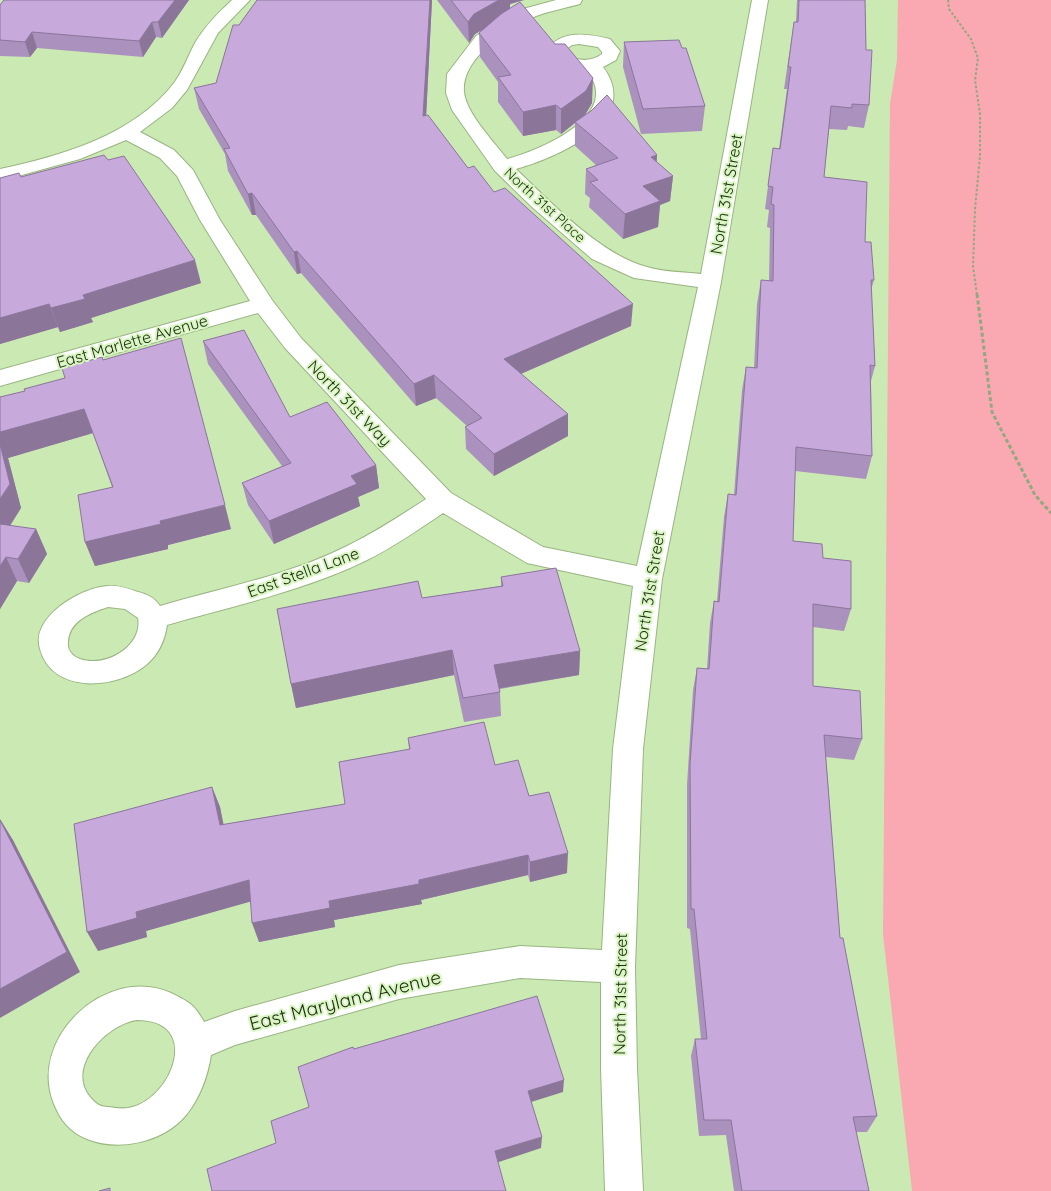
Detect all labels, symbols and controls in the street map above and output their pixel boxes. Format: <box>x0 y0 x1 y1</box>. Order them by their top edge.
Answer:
street label: North 31st Street <box>706 132 746 256</box>
street label: North 31st Place <box>501 164 590 246</box>
street label: East Marlette Avenue <box>54 310 210 372</box>
street label: North 31st Way <box>304 356 396 450</box>
street label: North 31st Street <box>630 529 668 653</box>
street label: East Stella Lane <box>244 543 362 601</box>
street label: North 31st Street <box>609 933 631 1055</box>
street label: East Maryland Avenue <box>247 965 443 1035</box>

